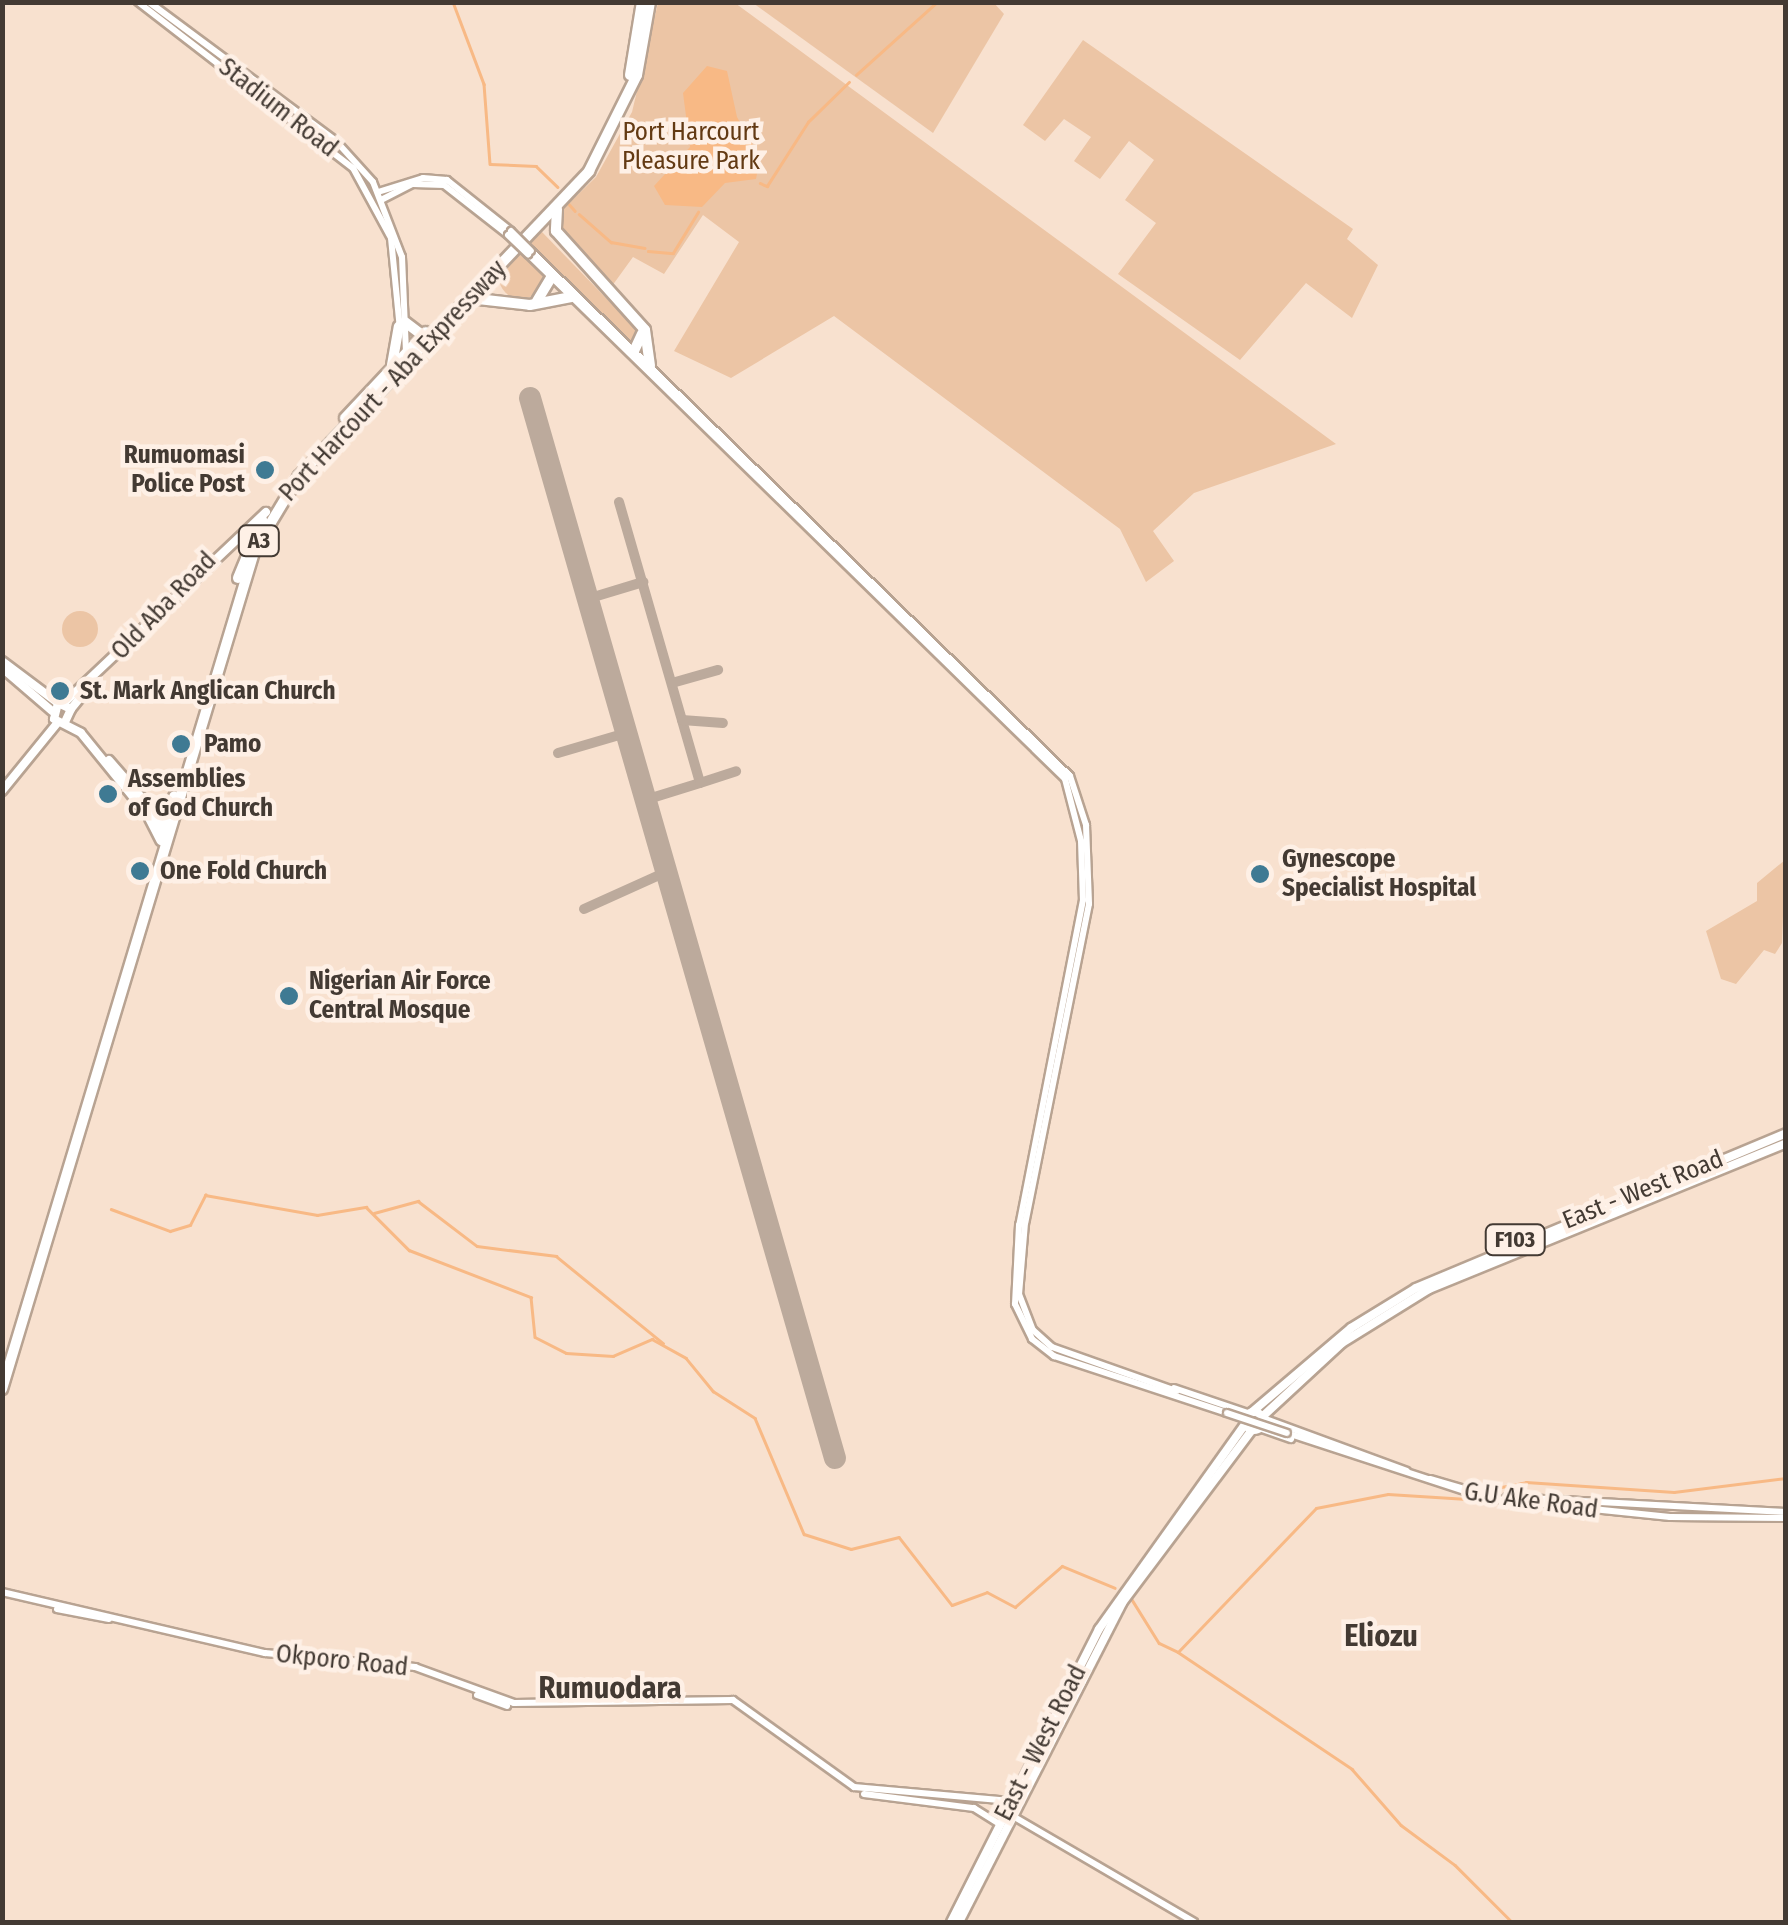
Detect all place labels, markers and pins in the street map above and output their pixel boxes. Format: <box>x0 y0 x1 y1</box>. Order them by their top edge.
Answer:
place label: Rumuomasi Police Post <box>124 441 245 500</box>
marker: Rumuomasi Police Post <box>254 459 276 481</box>
place label: St. Mark Anglican Church <box>80 676 336 706</box>
marker: St. Mark Anglican Church <box>49 680 71 702</box>
place label: Pamo <box>204 729 261 759</box>
marker: Pamo <box>168 731 194 757</box>
place label: Assemblies of God Church <box>128 765 273 824</box>
marker: Assemblies of God Church <box>97 783 119 805</box>
place label: Gynescope Specialist Hospital <box>1282 845 1476 904</box>
place label: One Fold Church <box>160 856 327 886</box>
marker: One Fold Church <box>129 860 151 882</box>
marker: Gynescope Specialist Hospital <box>1247 861 1273 887</box>
place label: Nigerian Air Force Central Mosque <box>309 967 491 1026</box>
marker: Nigerian Air Force Central Mosque <box>278 985 300 1007</box>

